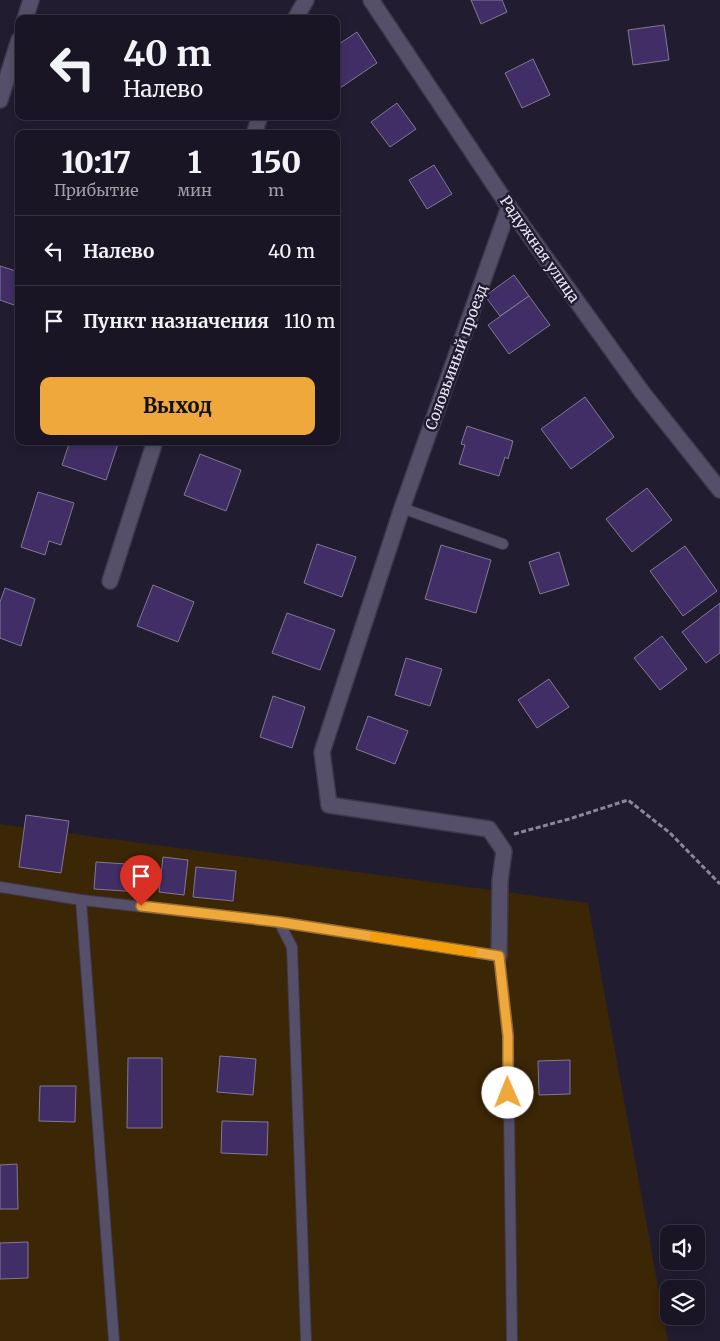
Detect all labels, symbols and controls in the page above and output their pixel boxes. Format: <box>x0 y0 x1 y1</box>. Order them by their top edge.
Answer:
text: 40 m <box>123 32 211 76</box>
icon: left <box>40 35 105 100</box>
text: Налево <box>123 75 203 103</box>
text: 10:17 <box>61 143 131 181</box>
text: 1 <box>188 143 202 181</box>
text: 150 <box>251 143 301 181</box>
text: Прибытие <box>54 180 139 200</box>
text: мин <box>177 180 212 200</box>
text: m <box>268 180 284 200</box>
street label: Радужная улица <box>496 192 584 306</box>
icon: left <box>40 237 68 265</box>
text: Налево <box>83 239 154 263</box>
text: 40 m <box>268 239 315 263</box>
street label: Соловьиный проезд <box>421 282 491 432</box>
icon: arrive <box>40 307 68 335</box>
text: Пункт назначения <box>83 309 269 333</box>
text: 110 m <box>284 309 335 333</box>
button: Выход <box>40 377 315 435</box>
pin <box>120 855 162 906</box>
icon: arrive <box>127 862 155 890</box>
position arrow <box>481 1066 533 1118</box>
map controls <box>660 1225 705 1325</box>
button: sound <box>660 1225 705 1270</box>
button: layers <box>660 1280 705 1325</box>

